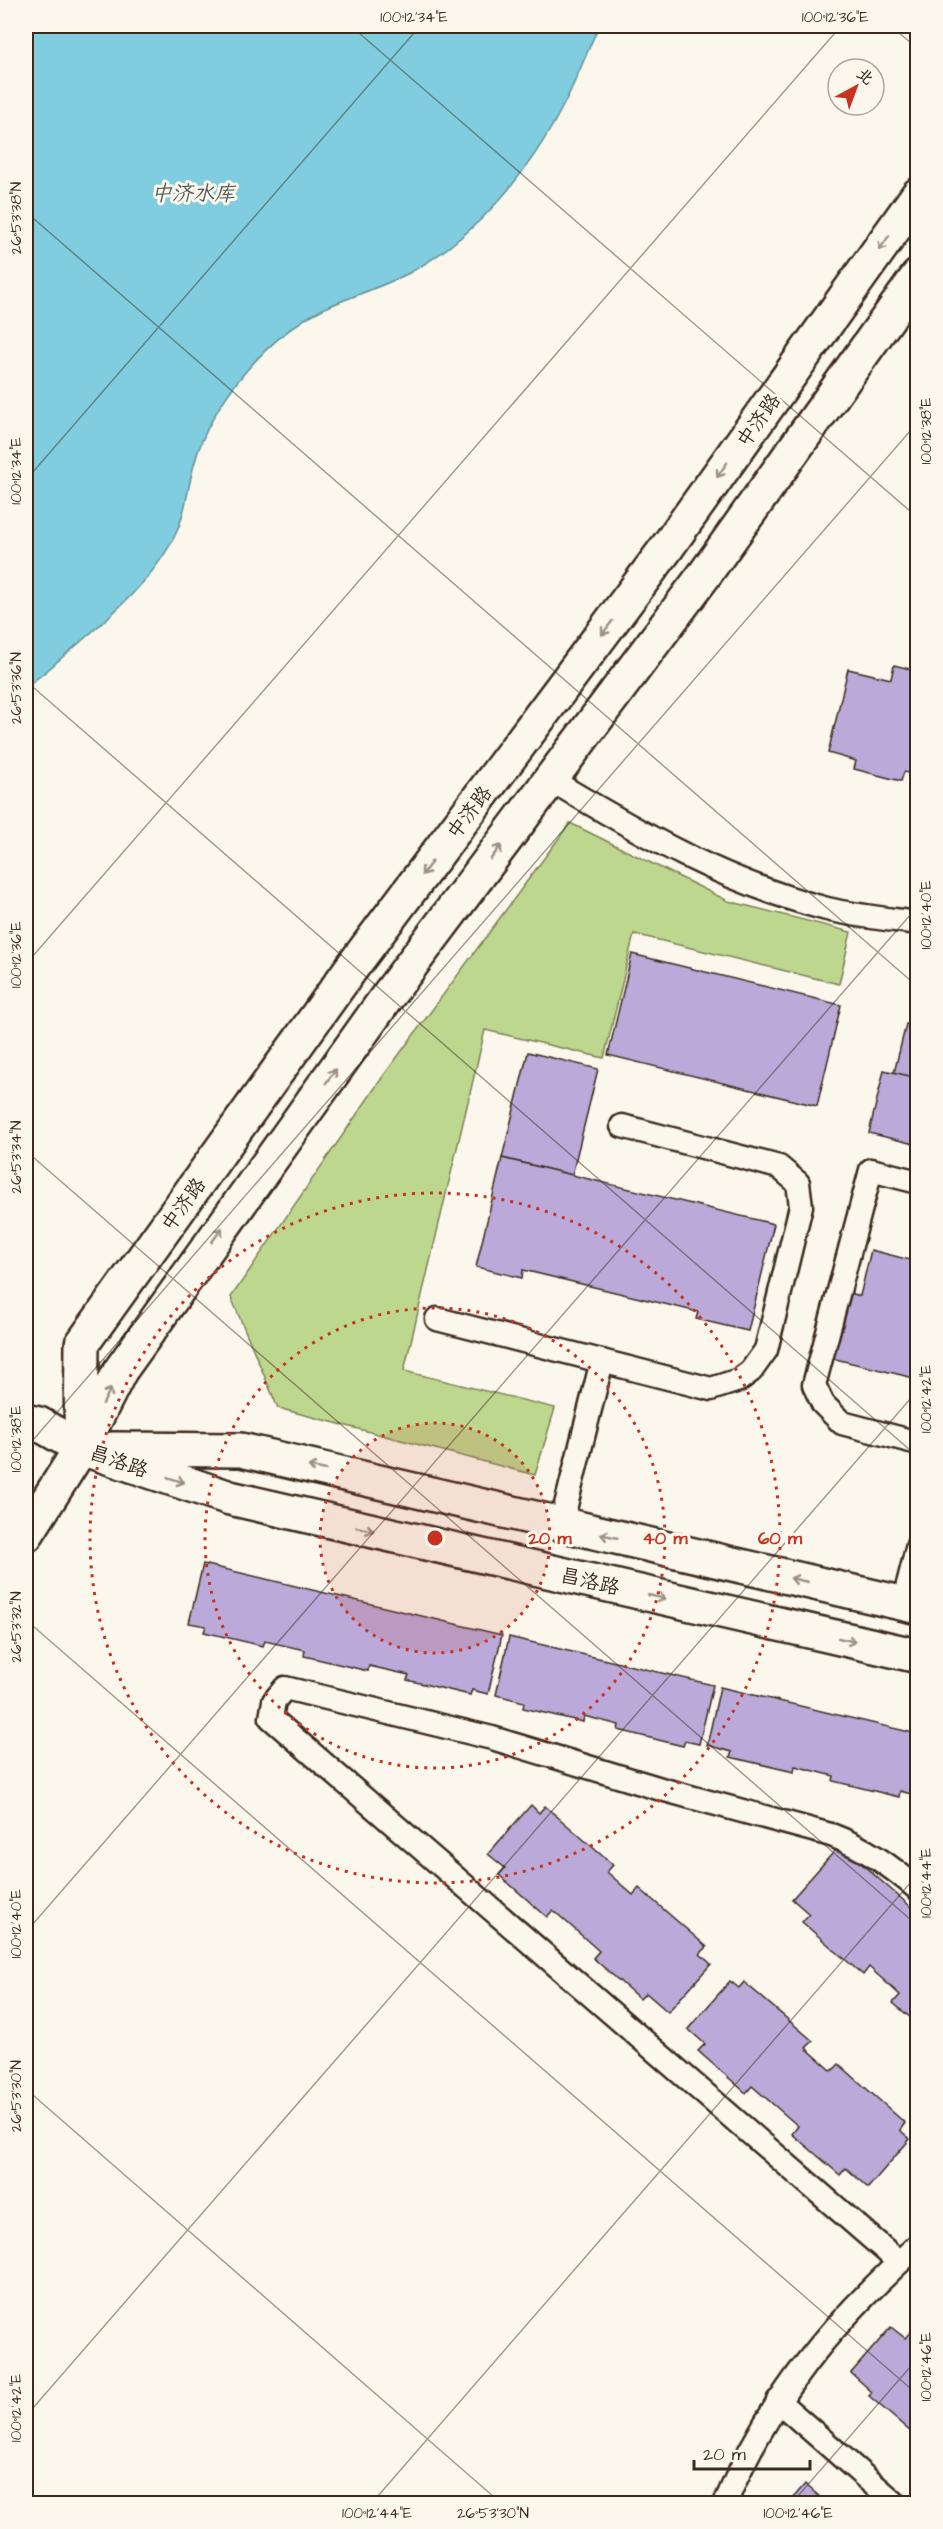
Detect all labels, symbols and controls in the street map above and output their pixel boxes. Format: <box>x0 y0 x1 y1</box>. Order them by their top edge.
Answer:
text: 100°12'34"E <box>380 7 448 28</box>
text: 100°12'36"E <box>802 7 868 28</box>
north arrow <box>826 57 886 117</box>
text: 北 <box>852 63 878 90</box>
water label: 中济水库 <box>151 179 237 208</box>
text: 26°53'38"N <box>6 182 27 254</box>
one-way arrow <box>878 235 890 251</box>
street label: 中济路 <box>730 387 788 453</box>
text: 100°12'38"E <box>916 397 937 464</box>
text: 100°12'34"E <box>6 437 27 505</box>
one-way arrow <box>716 462 728 478</box>
one-way arrow <box>601 619 613 635</box>
text: 26°53'36"N <box>6 652 27 724</box>
street label: 中济路 <box>441 779 500 845</box>
one-way arrow <box>490 844 503 860</box>
one-way arrow <box>421 859 433 875</box>
text: 100°12'40"E <box>916 880 937 950</box>
text: 100°12'36"E <box>6 922 27 988</box>
one-way arrow <box>325 1069 337 1085</box>
text: 26°53'34"N <box>6 1121 27 1193</box>
street label: 中济路 <box>155 1171 213 1237</box>
one-way arrow <box>211 1228 223 1244</box>
text: 100°12'42"E <box>916 1365 937 1433</box>
one-way arrow <box>102 1387 114 1405</box>
text: 100°12'38"E <box>6 1405 27 1472</box>
street label: 昌洛路 <box>86 1439 153 1485</box>
one-way arrow <box>308 1462 327 1473</box>
one-way arrow <box>166 1475 185 1486</box>
one-way arrow <box>355 1524 374 1536</box>
text: 20 m <box>528 1526 572 1551</box>
text: 40 m <box>643 1526 688 1551</box>
text: 60 m <box>758 1526 803 1551</box>
centre of rings <box>425 1528 445 1548</box>
one-way arrow <box>600 1529 619 1541</box>
street label: 昌洛路 <box>557 1562 623 1603</box>
one-way arrow <box>790 1573 809 1585</box>
text: 26°53'32"N <box>6 1591 27 1663</box>
one-way arrow <box>647 1591 666 1603</box>
one-way arrow <box>837 1635 856 1647</box>
text: 100°12'44"E <box>916 1848 937 1918</box>
text: 100°12'40"E <box>6 1889 27 1959</box>
text: 26°53'30"N <box>6 2060 27 2132</box>
text: 100°12'46"E <box>916 2332 937 2402</box>
text: 100°12'42"E <box>6 2374 27 2442</box>
scale bar <box>694 2433 810 2471</box>
text: 20 m <box>703 2442 746 2467</box>
text: 100°12'44"E <box>342 2503 412 2524</box>
text: 26°53'30"N <box>457 2503 529 2524</box>
text: 100°12'46"E <box>763 2503 833 2524</box>

